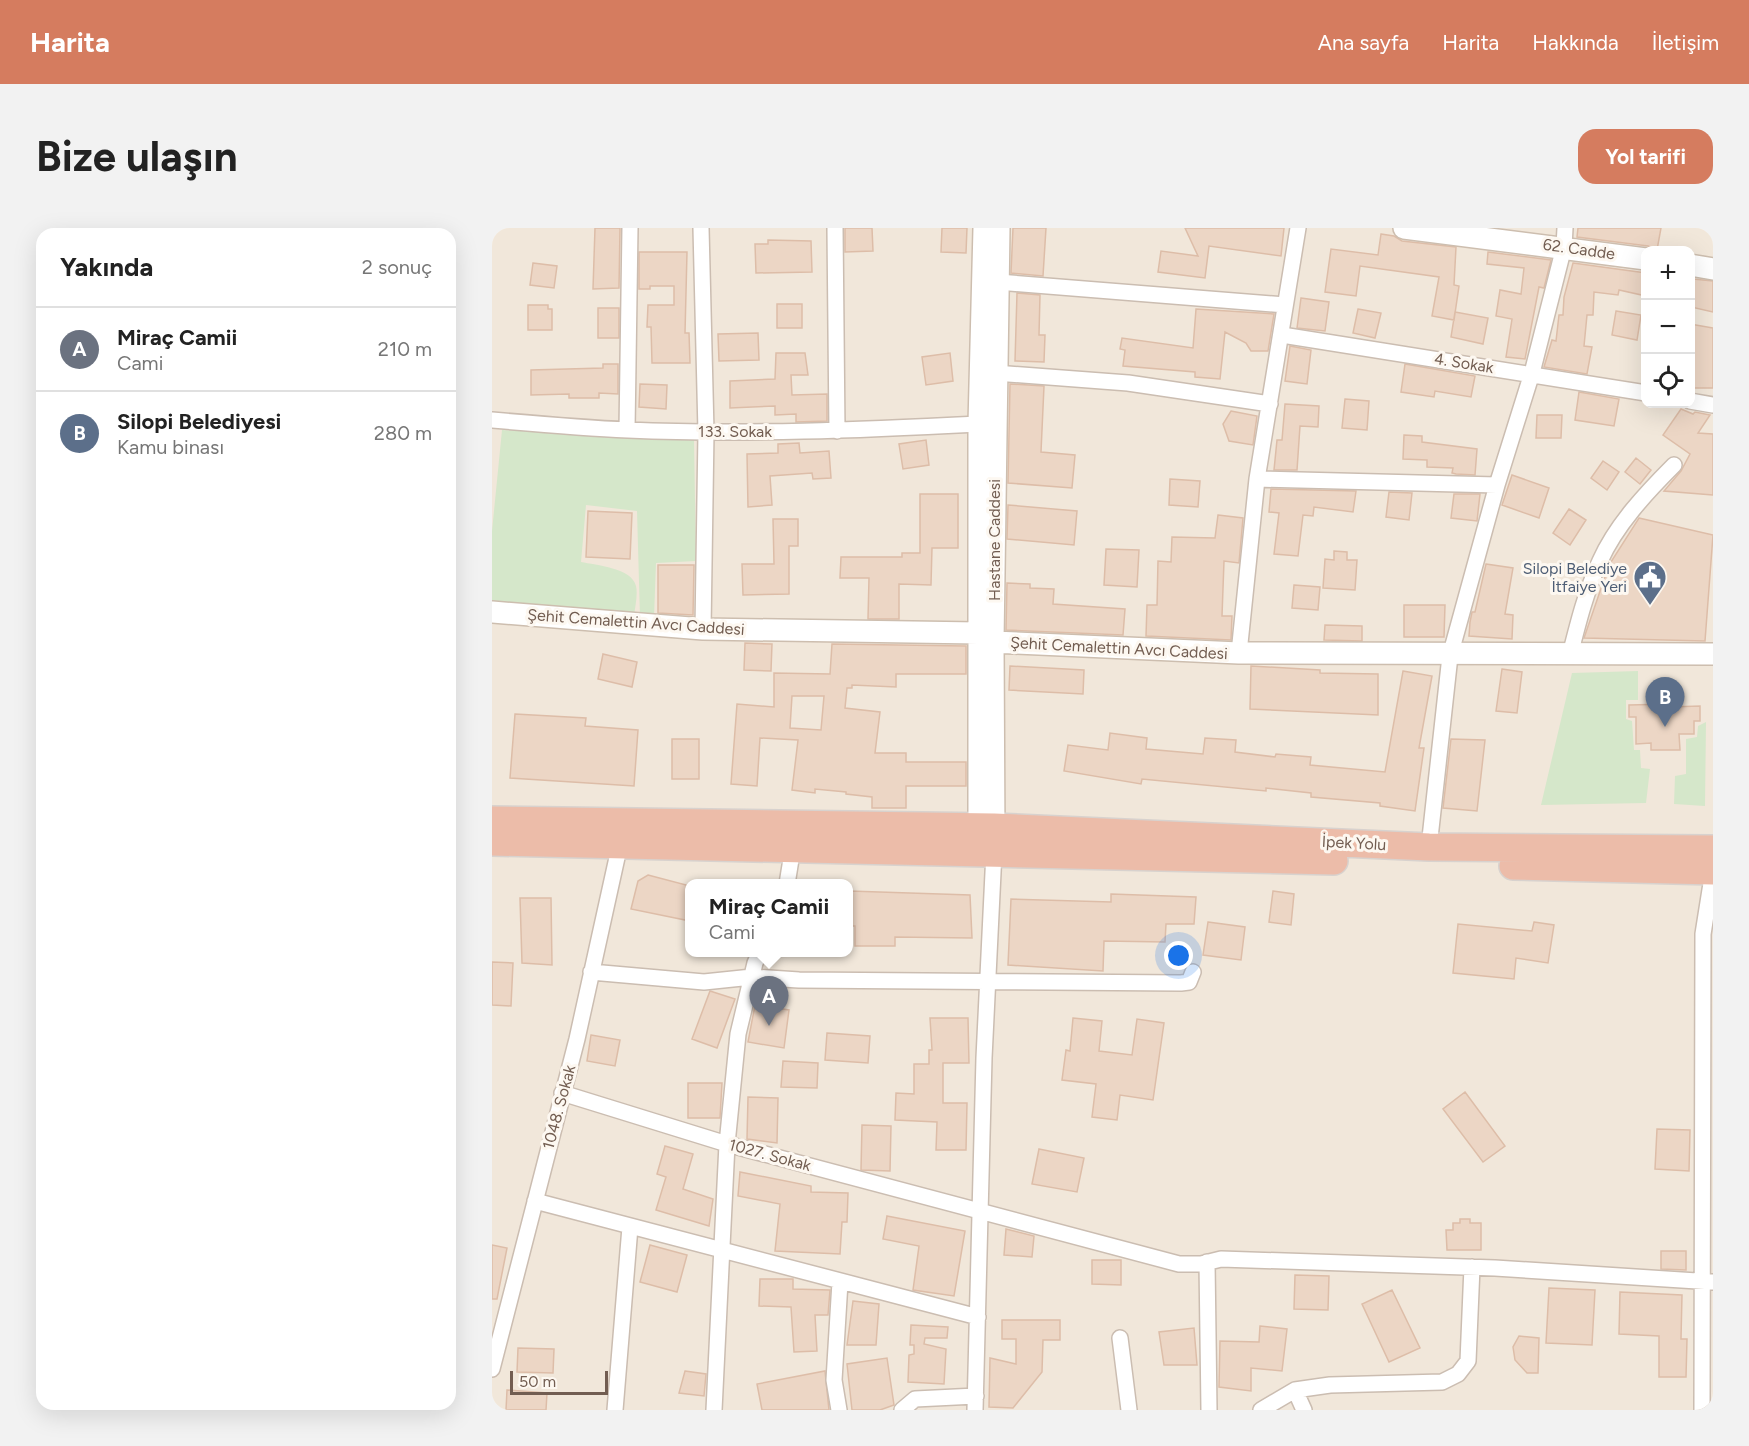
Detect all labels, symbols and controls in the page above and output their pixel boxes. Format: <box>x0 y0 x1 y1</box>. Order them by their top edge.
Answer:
text: Harita <box>30 25 110 59</box>
text: Ana sayfa <box>1318 30 1409 55</box>
text: Harita <box>1442 30 1499 55</box>
text: Hakkında <box>1532 30 1619 55</box>
text: İletişim <box>1652 30 1719 55</box>
button: Yol tarifi <box>1578 129 1713 184</box>
text: Bize ulaşın <box>36 131 238 182</box>
street label: 62. Cadde <box>1542 235 1616 263</box>
map controls <box>1641 246 1695 408</box>
button: + <box>1641 246 1695 300</box>
text: Yakında <box>60 251 153 283</box>
text: 2 sonuç <box>362 255 432 279</box>
button: − <box>1641 300 1695 354</box>
text: Miraç Camii <box>117 324 237 351</box>
text: A <box>72 337 87 361</box>
text: 210 m <box>378 337 432 361</box>
street label: 4. Sokak <box>1433 349 1495 377</box>
text: Cami <box>117 351 163 375</box>
button: locate <box>1641 354 1695 408</box>
text: Silopi Belediyesi <box>117 408 281 435</box>
text: B <box>73 421 86 445</box>
text: 280 m <box>374 421 432 445</box>
street label: 133. Sokak <box>698 422 772 441</box>
text: Kamu binası <box>117 435 224 459</box>
street label: Hastane Caddesi <box>985 479 1004 601</box>
place label: Silopi Belediye İtfaiye Yeri <box>1523 559 1627 596</box>
public building icon: Silopi Belediye İtfaiye Yeri <box>1632 559 1668 606</box>
street label: Şehit Cemalettin Avcı Caddesi <box>527 605 745 639</box>
street label: Şehit Cemalettin Avcı Caddesi <box>1010 633 1228 663</box>
pin: B <box>1646 678 1684 727</box>
street label: İpek Yolu <box>1321 832 1387 854</box>
popup <box>685 879 853 957</box>
text: Miraç Camii <box>709 893 829 920</box>
text: Cami <box>709 920 755 944</box>
your location <box>1164 941 1193 970</box>
pin: A <box>750 976 788 1026</box>
street label: 1048. Sokak <box>539 1063 579 1151</box>
street label: 1027. Sokak <box>727 1135 813 1175</box>
scale bar <box>510 1368 608 1396</box>
text: 50 m <box>519 1372 556 1391</box>

